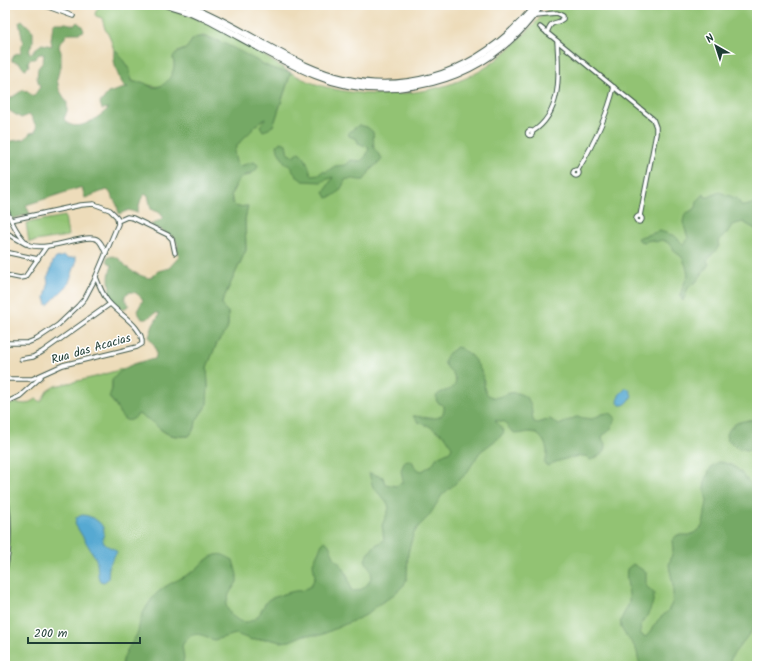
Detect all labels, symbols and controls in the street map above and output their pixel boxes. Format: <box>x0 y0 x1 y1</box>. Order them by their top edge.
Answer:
north arrow <box>696 26 736 66</box>
text: N <box>702 30 719 48</box>
street label: Rua das Acacias <box>49 329 133 369</box>
scale bar <box>28 619 140 645</box>
text: 200 m <box>34 624 68 643</box>

